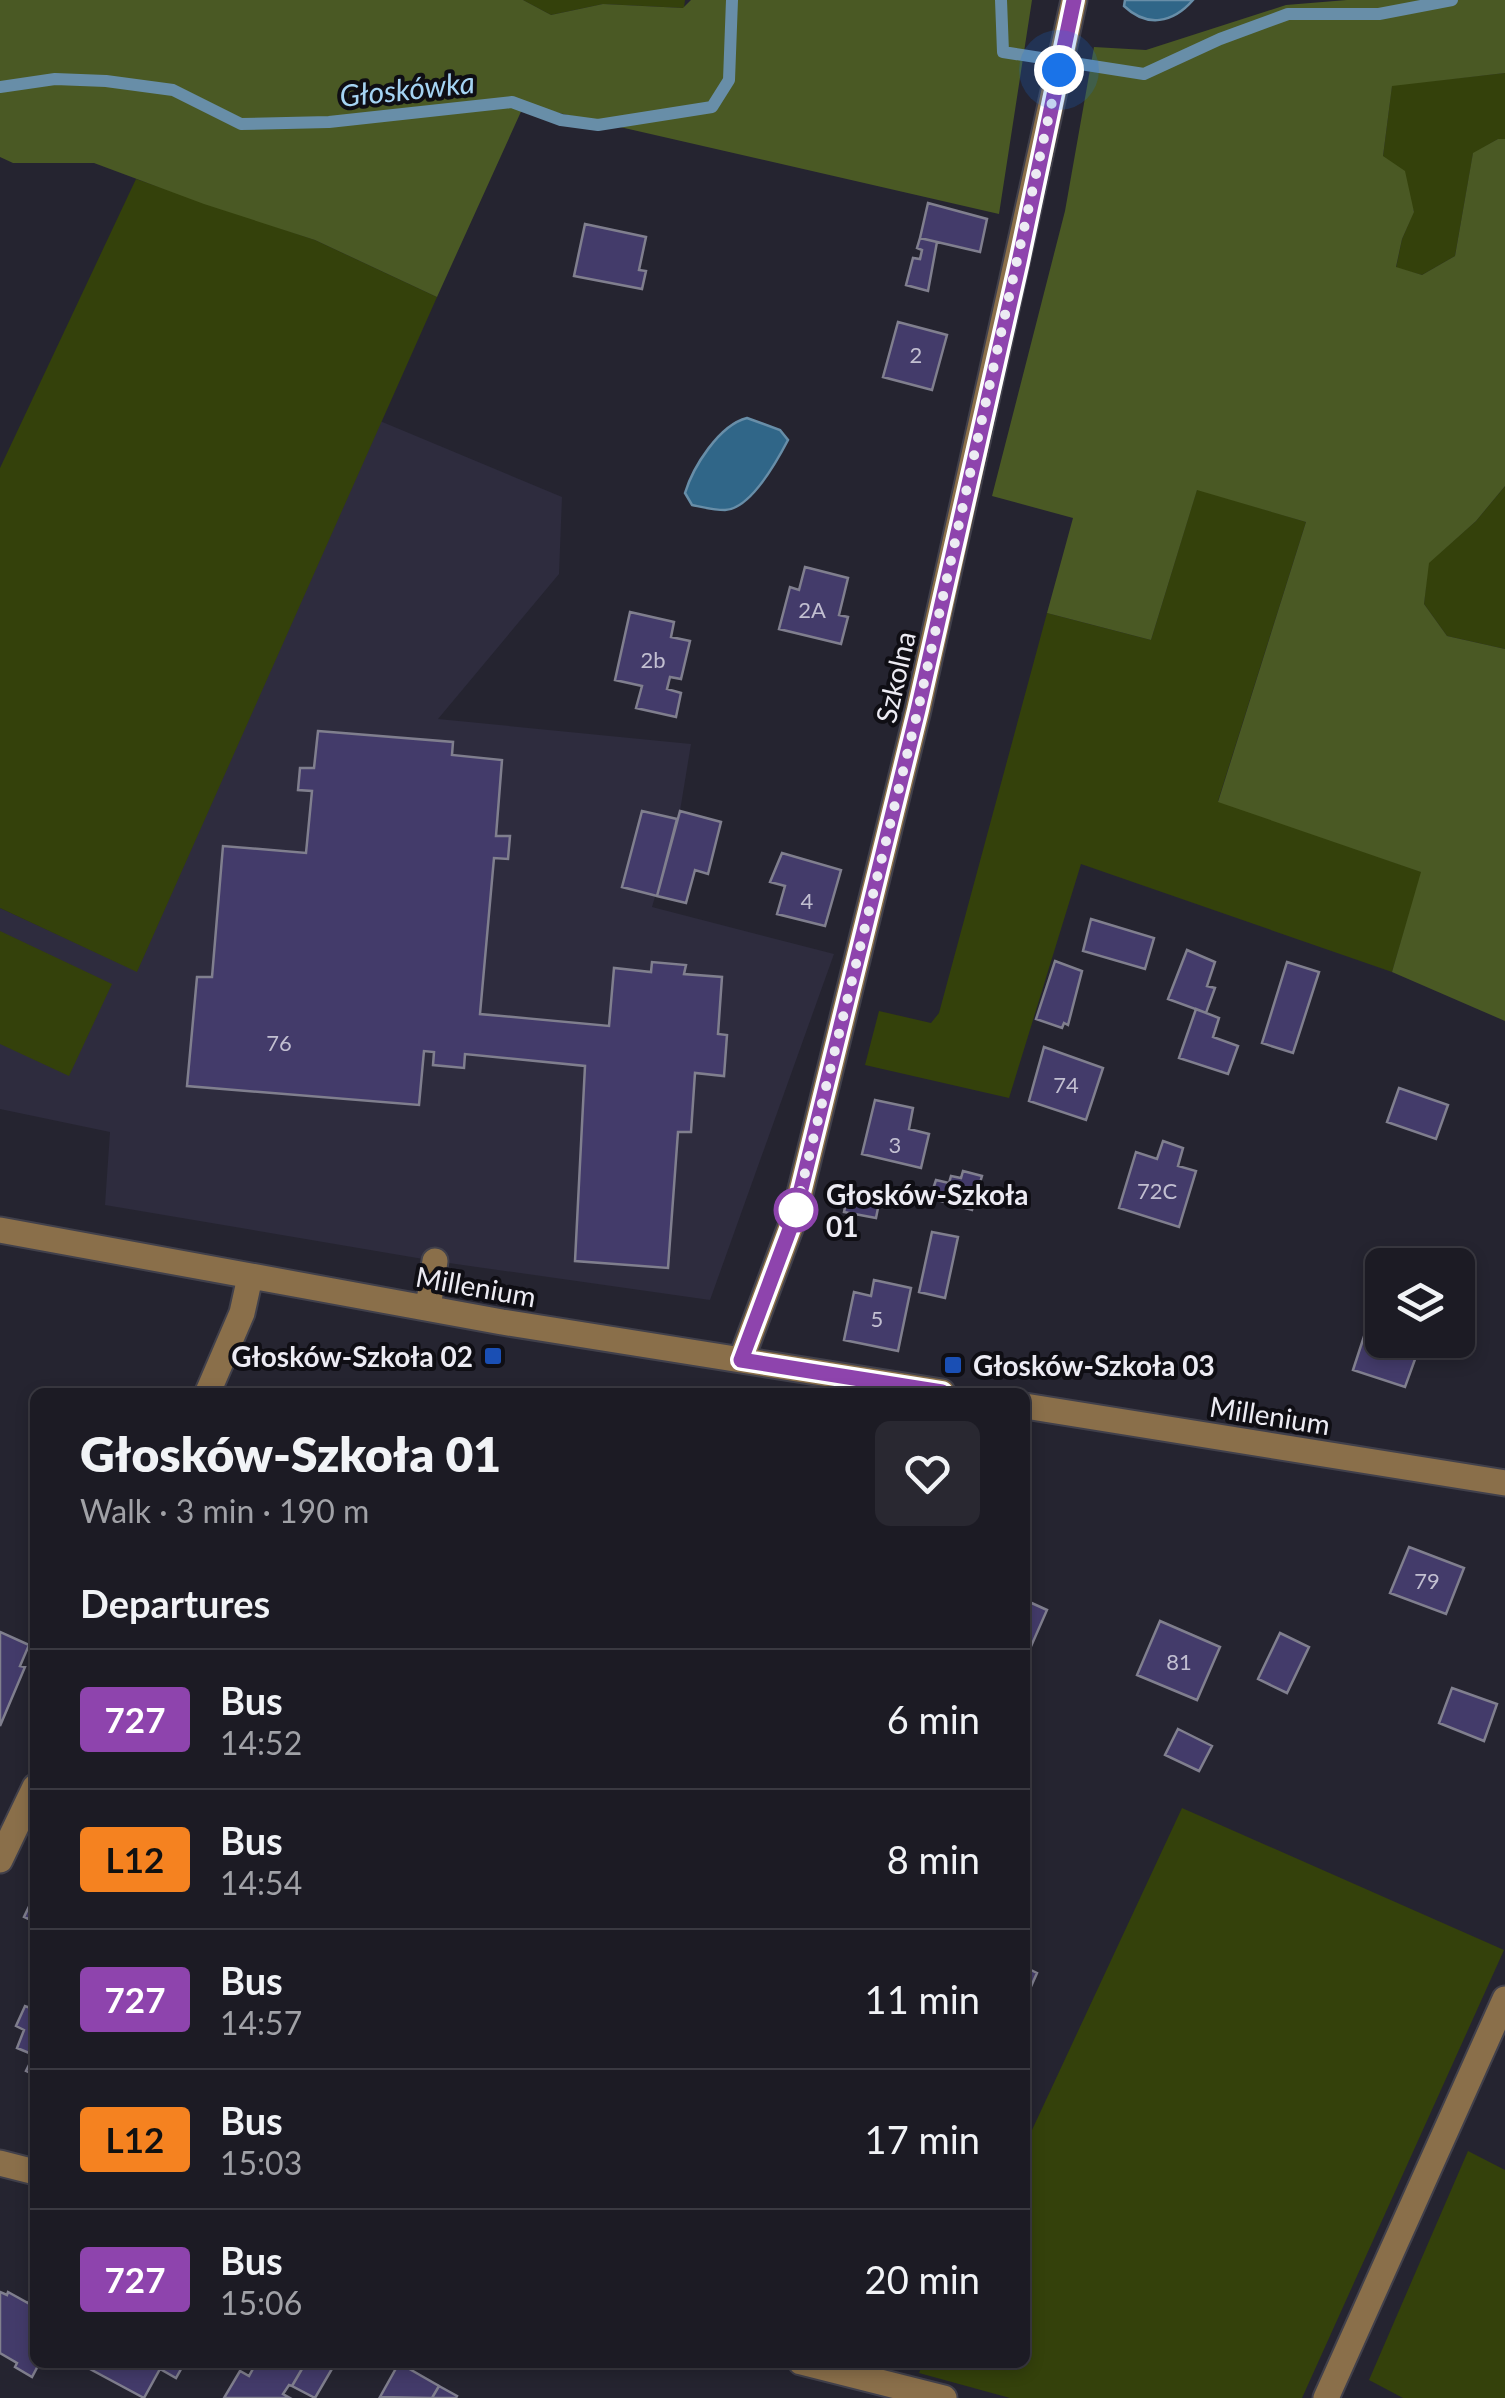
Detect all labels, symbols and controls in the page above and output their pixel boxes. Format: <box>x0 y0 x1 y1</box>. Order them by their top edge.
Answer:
your location <box>1034 45 1084 95</box>
water label: Głoskówka <box>338 63 476 113</box>
house number: 2 <box>910 341 922 368</box>
house number: 2A <box>798 596 826 623</box>
street label: Szkolna <box>868 628 922 726</box>
house number: 2b <box>640 646 666 673</box>
house number: 4 <box>801 887 814 914</box>
house number: 76 <box>266 1029 292 1056</box>
house number: 74 <box>1053 1071 1079 1098</box>
house number: 3 <box>889 1131 901 1158</box>
place label: Głosków-Szkoła 01 <box>826 1177 1028 1243</box>
house number: 72C <box>1137 1177 1177 1204</box>
marker: Głosków-Szkoła 01 <box>775 1189 817 1231</box>
map controls <box>1365 1248 1475 1358</box>
button: layers <box>1365 1248 1475 1358</box>
street label: Millenium <box>413 1259 539 1313</box>
house number: 5 <box>871 1305 883 1332</box>
place label: Głosków-Szkoła 02 <box>231 1339 473 1373</box>
marker: Głosków-Szkoła 02 <box>482 1345 504 1367</box>
place label: Głosków-Szkoła 03 <box>973 1348 1215 1382</box>
marker: Głosków-Szkoła 03 <box>942 1354 964 1376</box>
street label: Millenium <box>1207 1389 1333 1441</box>
button: heart <box>875 1421 980 1526</box>
text: Głosków-Szkoła 01 <box>80 1425 501 1482</box>
text: Walk · 3 min · 190 m <box>80 1491 369 1530</box>
house number: 79 <box>1414 1567 1440 1594</box>
text: Departures <box>80 1580 270 1626</box>
house number: 81 <box>1166 1648 1192 1675</box>
text: Bus <box>220 1677 283 1723</box>
text: 6 min <box>887 1696 980 1742</box>
text: 727 <box>105 1698 165 1740</box>
text: 14:52 <box>220 1723 302 1762</box>
text: Bus <box>220 1817 283 1863</box>
text: 8 min <box>887 1836 980 1882</box>
text: L12 <box>106 1838 164 1880</box>
text: 14:54 <box>220 1863 302 1902</box>
text: Bus <box>220 1957 283 2003</box>
text: 11 min <box>865 1976 980 2022</box>
text: 727 <box>105 1978 165 2020</box>
text: 14:57 <box>220 2003 302 2042</box>
text: Bus <box>220 2097 283 2143</box>
text: 17 min <box>865 2116 980 2162</box>
text: L12 <box>106 2118 164 2160</box>
text: 15:03 <box>220 2143 302 2182</box>
text: Bus <box>220 2237 283 2283</box>
text: 20 min <box>865 2256 980 2302</box>
text: 727 <box>105 2258 165 2300</box>
text: 15:06 <box>220 2283 302 2322</box>

